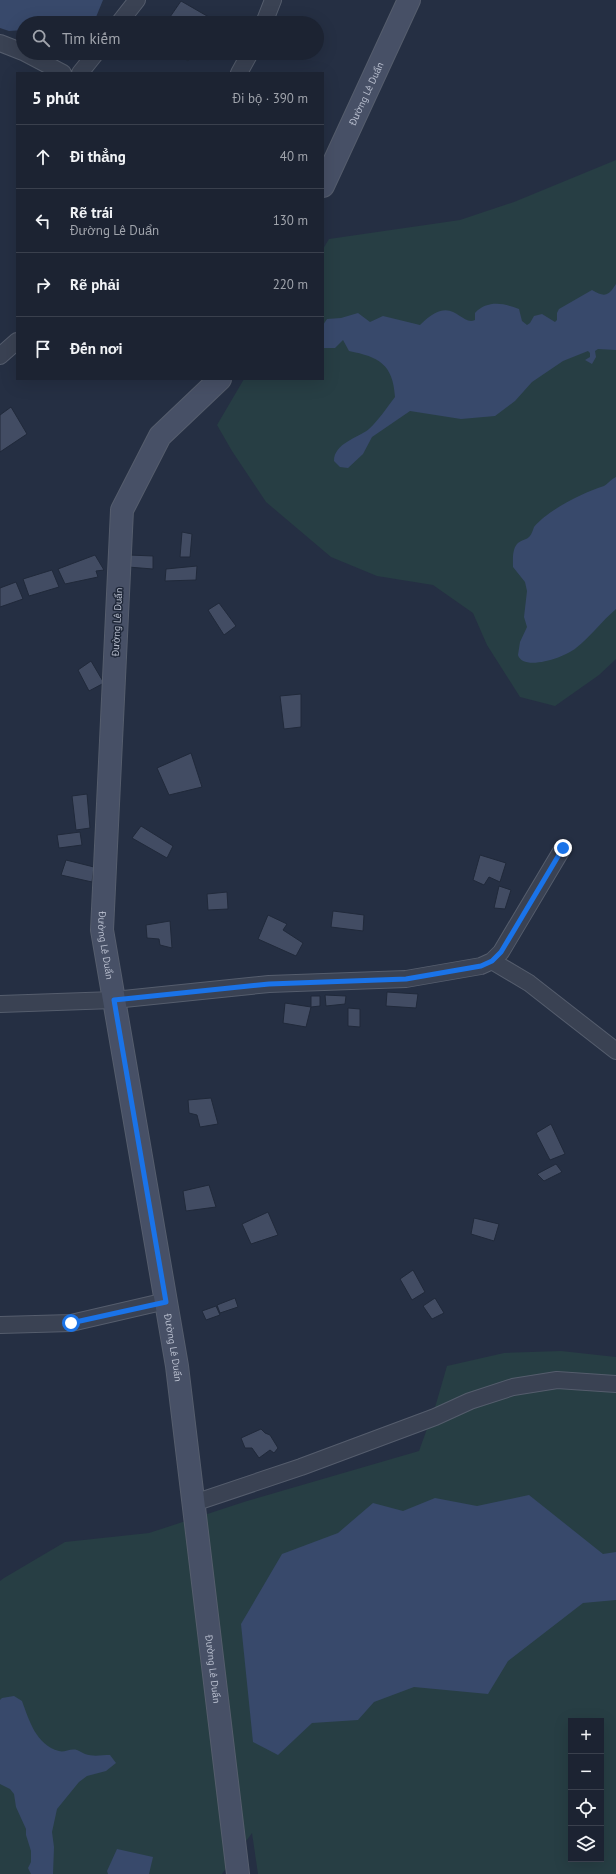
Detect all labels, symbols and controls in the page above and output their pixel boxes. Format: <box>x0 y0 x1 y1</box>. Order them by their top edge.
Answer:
search box <box>16 16 324 60</box>
icon: search <box>30 27 52 49</box>
text: Tìm kiếm <box>62 29 120 48</box>
street label: Đường Lê Duẩn <box>345 59 386 128</box>
text: 5 phút <box>32 87 79 109</box>
text: Đi bộ · 390 m <box>233 90 308 107</box>
icon: ahead <box>32 146 54 168</box>
text: Đi thẳng <box>70 147 126 166</box>
text: 40 m <box>280 148 308 165</box>
text: Rẽ trái <box>70 203 113 222</box>
icon: left <box>32 210 54 232</box>
text: 130 m <box>273 212 308 229</box>
text: Đường Lê Duẩn <box>70 222 159 239</box>
icon: right <box>32 274 54 296</box>
text: Rẽ phải <box>70 275 120 294</box>
text: 220 m <box>273 276 308 293</box>
icon: arrive <box>32 338 54 360</box>
text: Đến nơi <box>70 339 123 358</box>
street label: Đường Lê Duẩn <box>109 587 125 658</box>
route end <box>554 839 572 857</box>
street label: Đường Lê Duẩn <box>95 910 117 980</box>
street label: Đường Lê Duẩn <box>161 1311 185 1382</box>
route start <box>62 1314 80 1332</box>
street label: Đường Lê Duẩn <box>203 1633 224 1704</box>
map controls <box>568 1718 604 1862</box>
button: + <box>568 1718 604 1754</box>
button: − <box>568 1754 604 1790</box>
button: locate <box>568 1790 604 1826</box>
button: layers <box>568 1826 604 1862</box>

